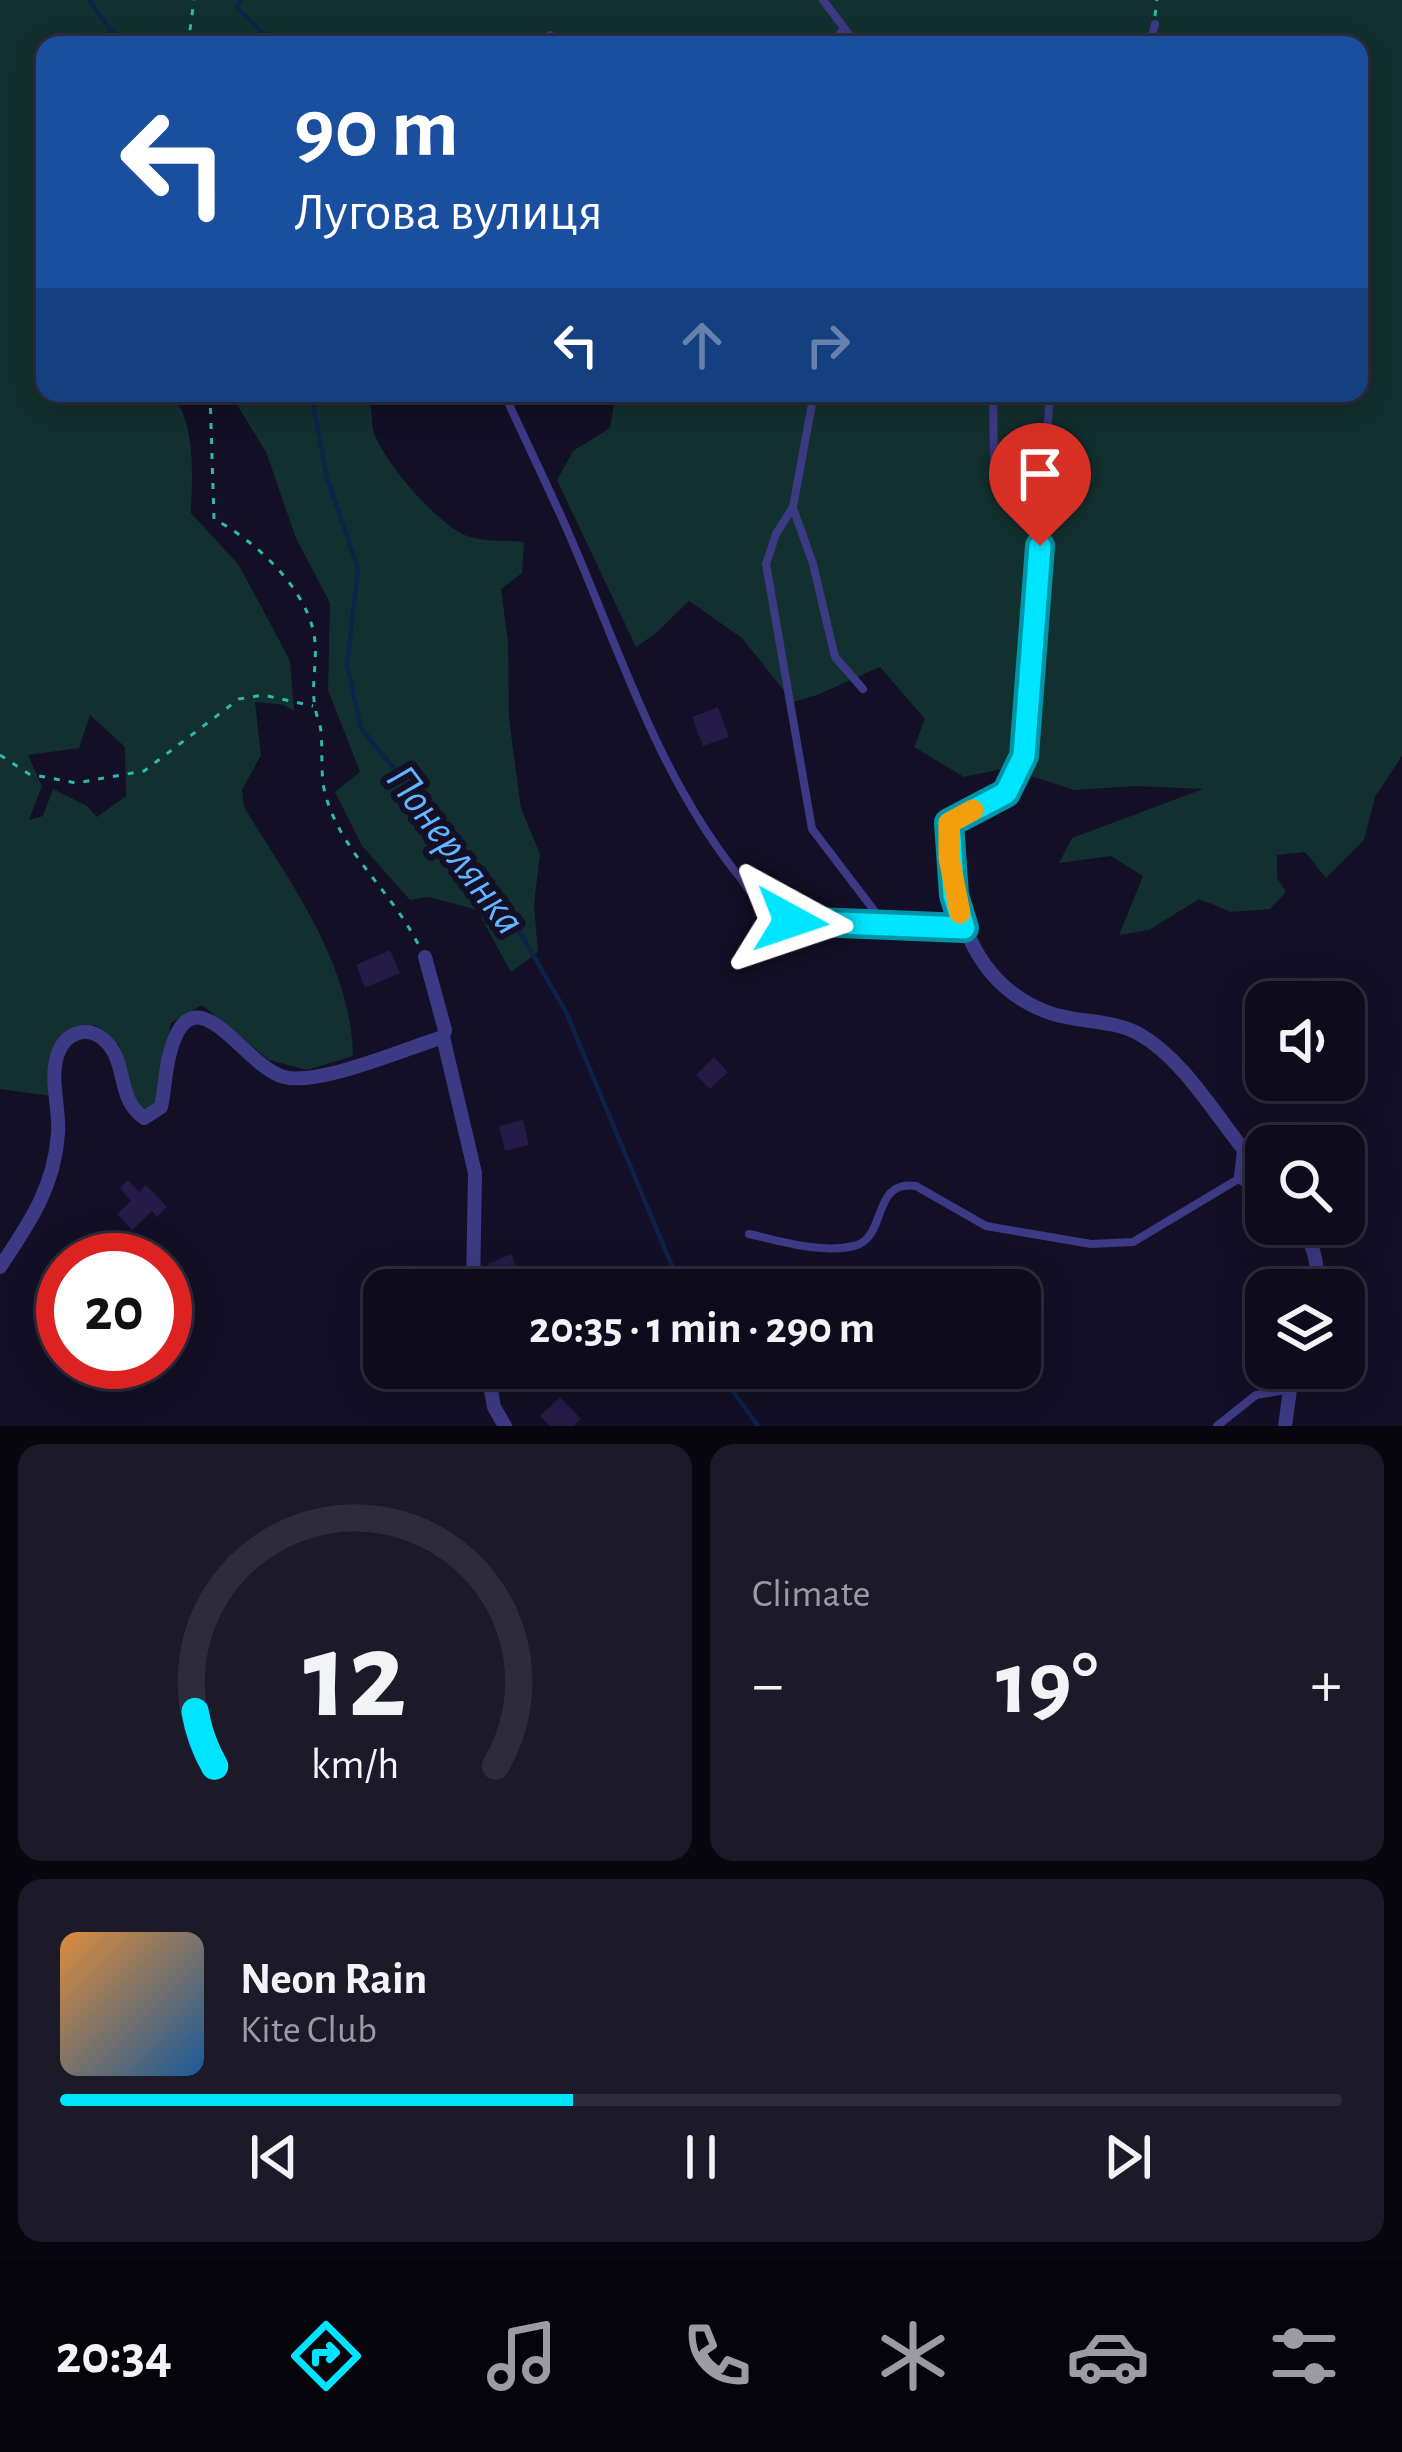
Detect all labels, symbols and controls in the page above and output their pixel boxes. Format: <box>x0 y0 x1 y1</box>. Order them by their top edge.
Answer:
icon: left <box>96 84 252 240</box>
text: 90 m <box>294 88 459 172</box>
text: Лугова вулиця <box>294 186 603 240</box>
icon: left <box>543 312 609 378</box>
icon: ahead <box>669 312 735 378</box>
icon: right <box>795 312 861 378</box>
pin <box>989 423 1091 546</box>
icon: arrive <box>1007 441 1073 507</box>
water label: Понерлянка <box>377 757 533 943</box>
position arrow <box>728 858 854 984</box>
map controls <box>1245 981 1365 1389</box>
button: sound <box>1245 981 1365 1101</box>
button: search <box>1245 1125 1365 1245</box>
speed limit sign: 20 <box>36 1233 192 1389</box>
button: layers <box>1245 1269 1365 1389</box>
text: 20:35 · 1 min · 290 m <box>529 1306 875 1351</box>
text: Climate <box>752 1575 870 1614</box>
text: 12 <box>303 1615 407 1740</box>
text: 19° <box>996 1640 1098 1730</box>
text: − <box>752 1652 784 1718</box>
text: + <box>1310 1652 1342 1718</box>
text: km/h <box>311 1743 399 1786</box>
text: Neon Rain <box>240 1957 427 2002</box>
text: Kite Club <box>240 2011 377 2050</box>
icon: previous <box>241 2124 307 2190</box>
icon: pause <box>668 2124 734 2190</box>
icon: next <box>1095 2124 1161 2190</box>
icon: directions <box>284 2314 368 2398</box>
icon: music <box>480 2314 564 2398</box>
icon: phone <box>675 2314 759 2398</box>
icon: climate <box>871 2314 955 2398</box>
icon: car <box>1066 2314 1150 2398</box>
icon: filters <box>1262 2314 1346 2398</box>
text: 20:34 <box>56 2329 172 2383</box>

